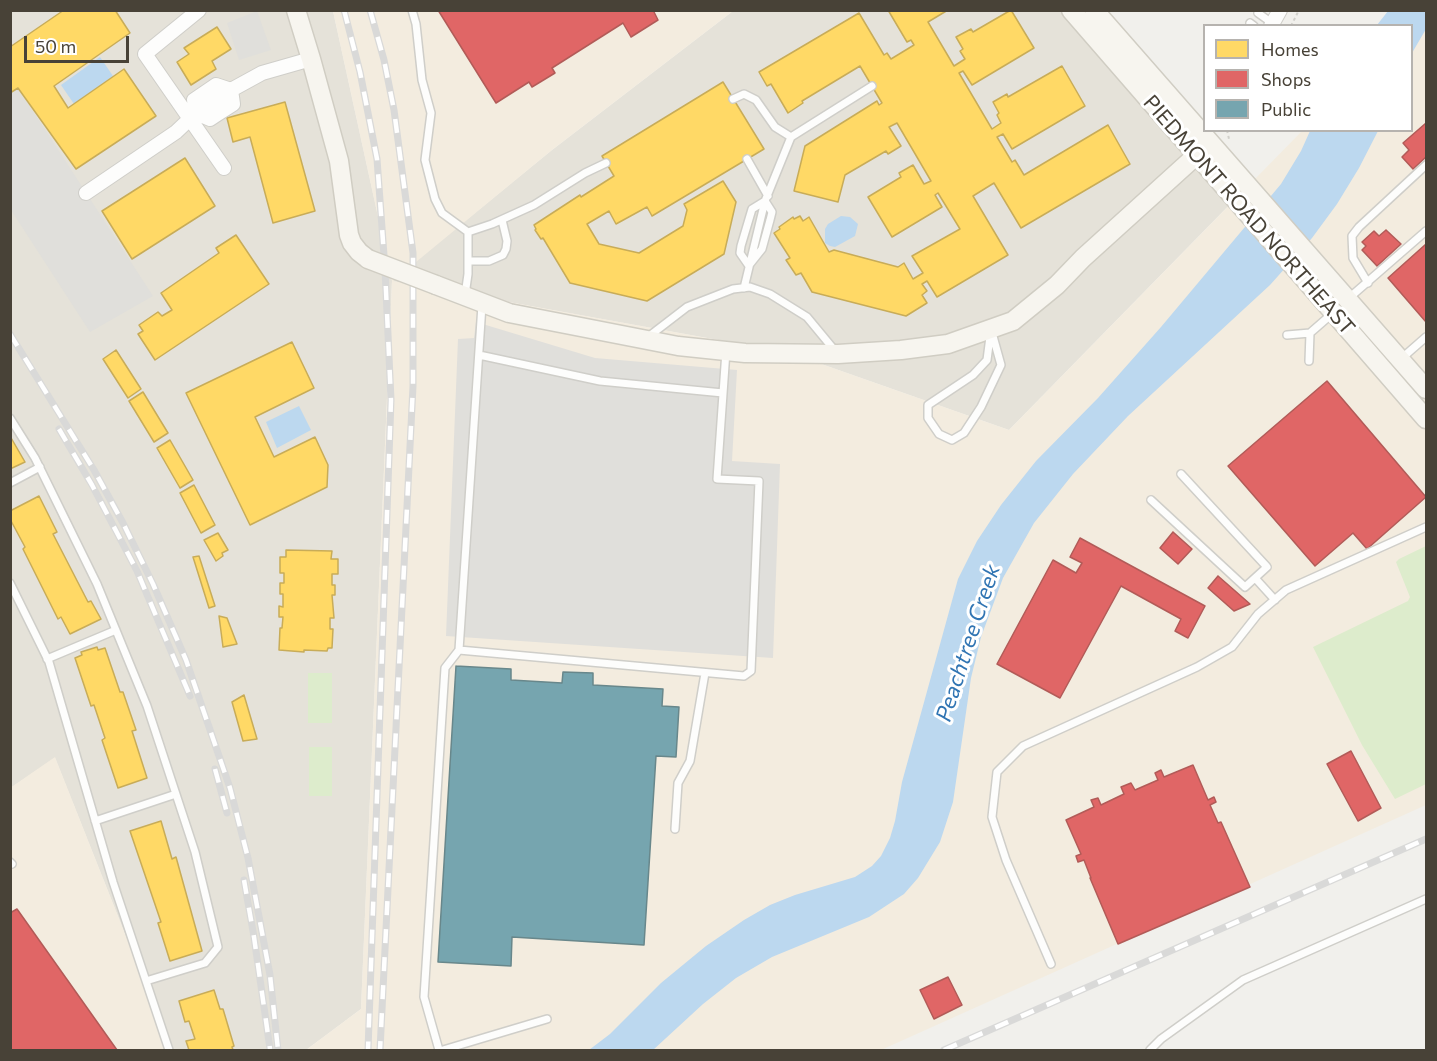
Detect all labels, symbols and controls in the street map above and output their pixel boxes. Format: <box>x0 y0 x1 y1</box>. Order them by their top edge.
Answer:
scale bar <box>27 24 132 62</box>
legend <box>1203 24 1413 132</box>
text: 50 m <box>35 35 76 57</box>
text: Homes <box>1261 38 1319 60</box>
text: Shops <box>1261 68 1311 90</box>
street label: PIEDMONT ROAD NORTHEAST <box>1138 90 1360 340</box>
text: Public <box>1261 98 1311 120</box>
water label: Peachtree Creek <box>930 561 1006 725</box>

